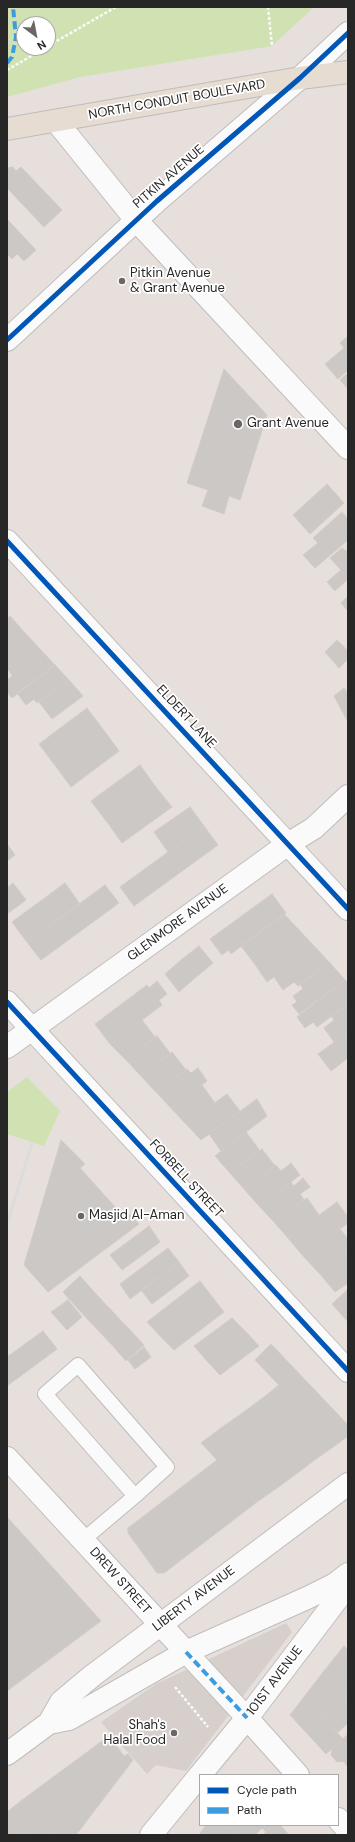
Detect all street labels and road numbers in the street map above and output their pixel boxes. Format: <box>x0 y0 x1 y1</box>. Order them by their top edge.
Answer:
street label: NORTH CONDUIT BOULEVARD <box>87 77 267 123</box>
street label: PITKIN AVENUE <box>130 142 208 212</box>
street label: ELDERT LANE <box>153 682 219 752</box>
street label: GLENMORE AVENUE <box>125 881 231 965</box>
street label: FORBELL STREET <box>146 1137 226 1221</box>
street label: DREW STREET <box>86 1544 154 1618</box>
street label: LIBERTY AVENUE <box>150 1563 238 1635</box>
street label: 101ST AVENUE <box>244 1643 306 1719</box>

